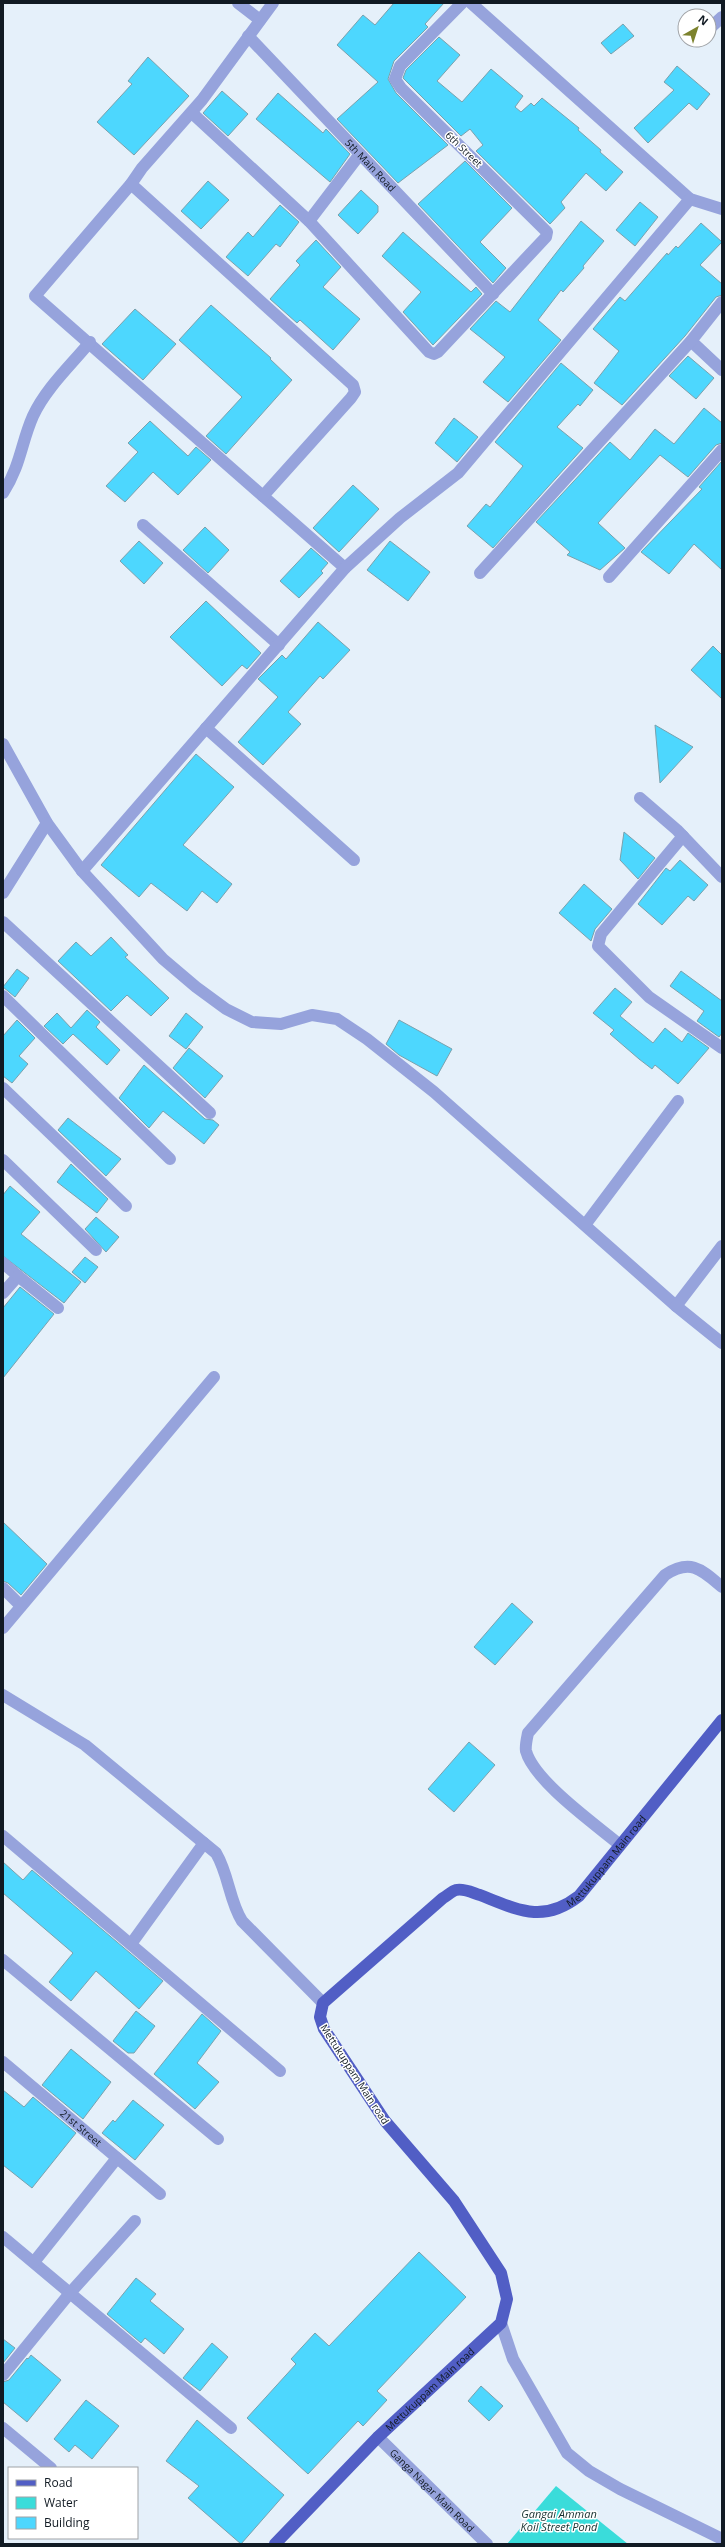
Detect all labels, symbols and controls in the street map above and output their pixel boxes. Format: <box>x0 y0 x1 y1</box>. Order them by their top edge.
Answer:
north arrow <box>677 8 717 48</box>
text: N <box>695 11 712 28</box>
street label: 6th Street <box>443 128 486 170</box>
street label: 5th Main Road <box>342 136 399 194</box>
street label: Mettukuppam Main road <box>563 1812 649 1910</box>
street label: Mettukuppam Main road <box>317 2021 393 2127</box>
street label: 21st Street <box>57 2106 105 2149</box>
street label: Mettukuppam Main road <box>382 2344 477 2434</box>
street label: Ganga Nagar Main Road <box>387 2446 477 2535</box>
legend <box>8 2467 138 2539</box>
text: Road <box>44 2474 73 2491</box>
text: Water <box>44 2494 78 2511</box>
water label: Gangai Amman Koil Street Pond <box>521 2506 598 2534</box>
text: Building <box>44 2514 90 2531</box>

